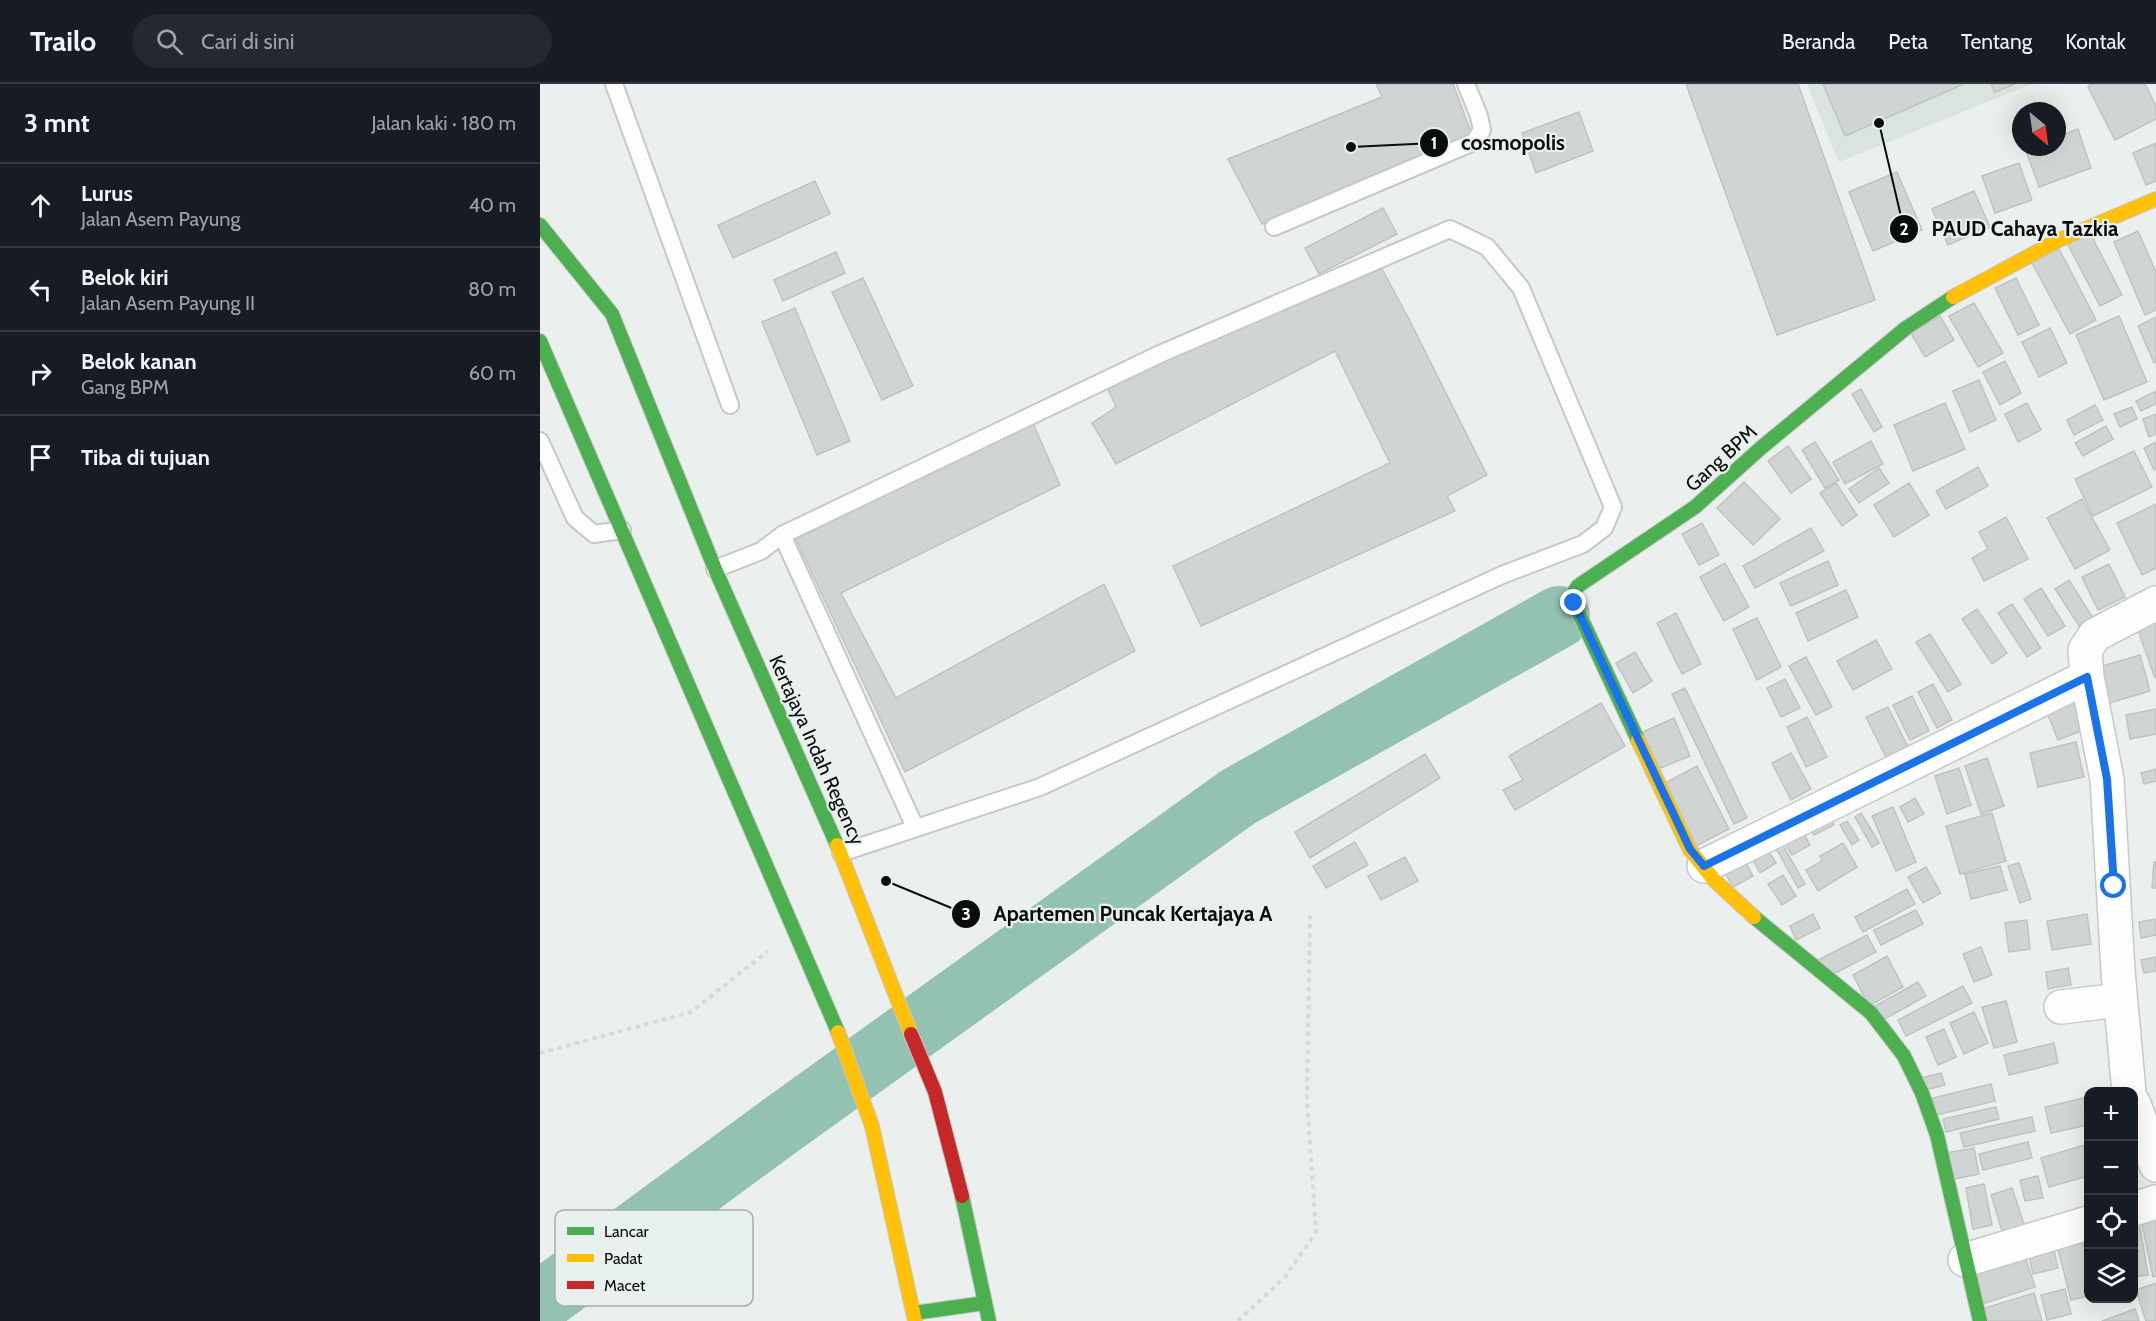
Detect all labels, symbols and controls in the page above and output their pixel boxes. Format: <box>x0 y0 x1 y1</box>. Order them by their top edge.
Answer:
search box <box>132 14 552 68</box>
text: Trailo <box>30 24 96 58</box>
icon: search <box>153 25 186 58</box>
text: Cari di sini <box>201 28 294 55</box>
text: Beranda <box>1782 29 1855 54</box>
text: Peta <box>1888 29 1928 54</box>
text: Tentang <box>1961 29 2032 54</box>
text: Kontak <box>2065 29 2126 54</box>
north arrow <box>2012 102 2066 156</box>
text: 3 mnt <box>24 107 90 139</box>
text: Jalan kaki · 180 m <box>371 111 516 135</box>
callout: cosmopolis <box>1419 124 1577 163</box>
text: cosmopolis <box>1461 130 1565 155</box>
text: 1 <box>1431 132 1437 154</box>
text: Lurus <box>81 180 133 207</box>
icon: ahead <box>24 189 57 222</box>
text: 40 m <box>468 193 516 217</box>
text: Jalan Asem Payung <box>81 207 240 231</box>
callout: PAUD Cahaya Tazkia <box>1889 210 2130 249</box>
text: PAUD Cahaya Tazkia <box>1931 216 2119 241</box>
text: 2 <box>1899 218 1909 240</box>
text: Belok kiri <box>81 264 168 291</box>
icon: left <box>24 273 57 306</box>
text: 80 m <box>468 277 516 301</box>
text: Jalan Asem Payung II <box>81 291 255 315</box>
text: Belok kanan <box>81 348 197 375</box>
icon: right <box>24 357 57 390</box>
text: 60 m <box>469 361 516 385</box>
text: Gang BPM <box>81 375 169 399</box>
street label: Gang BPM <box>1680 420 1762 496</box>
icon: arrive <box>24 441 57 474</box>
text: Tiba di tujuan <box>81 444 210 471</box>
route end <box>1560 589 1586 615</box>
street label: Kertajaya Indah Regency <box>764 651 870 849</box>
route start <box>2100 872 2126 898</box>
callout: Apartemen Puncak Kertajaya A <box>951 894 1284 933</box>
text: Apartemen Puncak Kertajaya A <box>994 901 1273 926</box>
text: 3 <box>961 903 971 925</box>
map controls <box>2084 1087 2138 1303</box>
button: + <box>2084 1087 2138 1141</box>
button: − <box>2084 1141 2138 1195</box>
button: locate <box>2084 1195 2138 1249</box>
legend <box>555 1210 753 1306</box>
text: Lancar <box>604 1222 650 1241</box>
text: Padat <box>604 1249 643 1268</box>
button: layers <box>2084 1249 2138 1303</box>
text: Macet <box>604 1276 646 1295</box>

